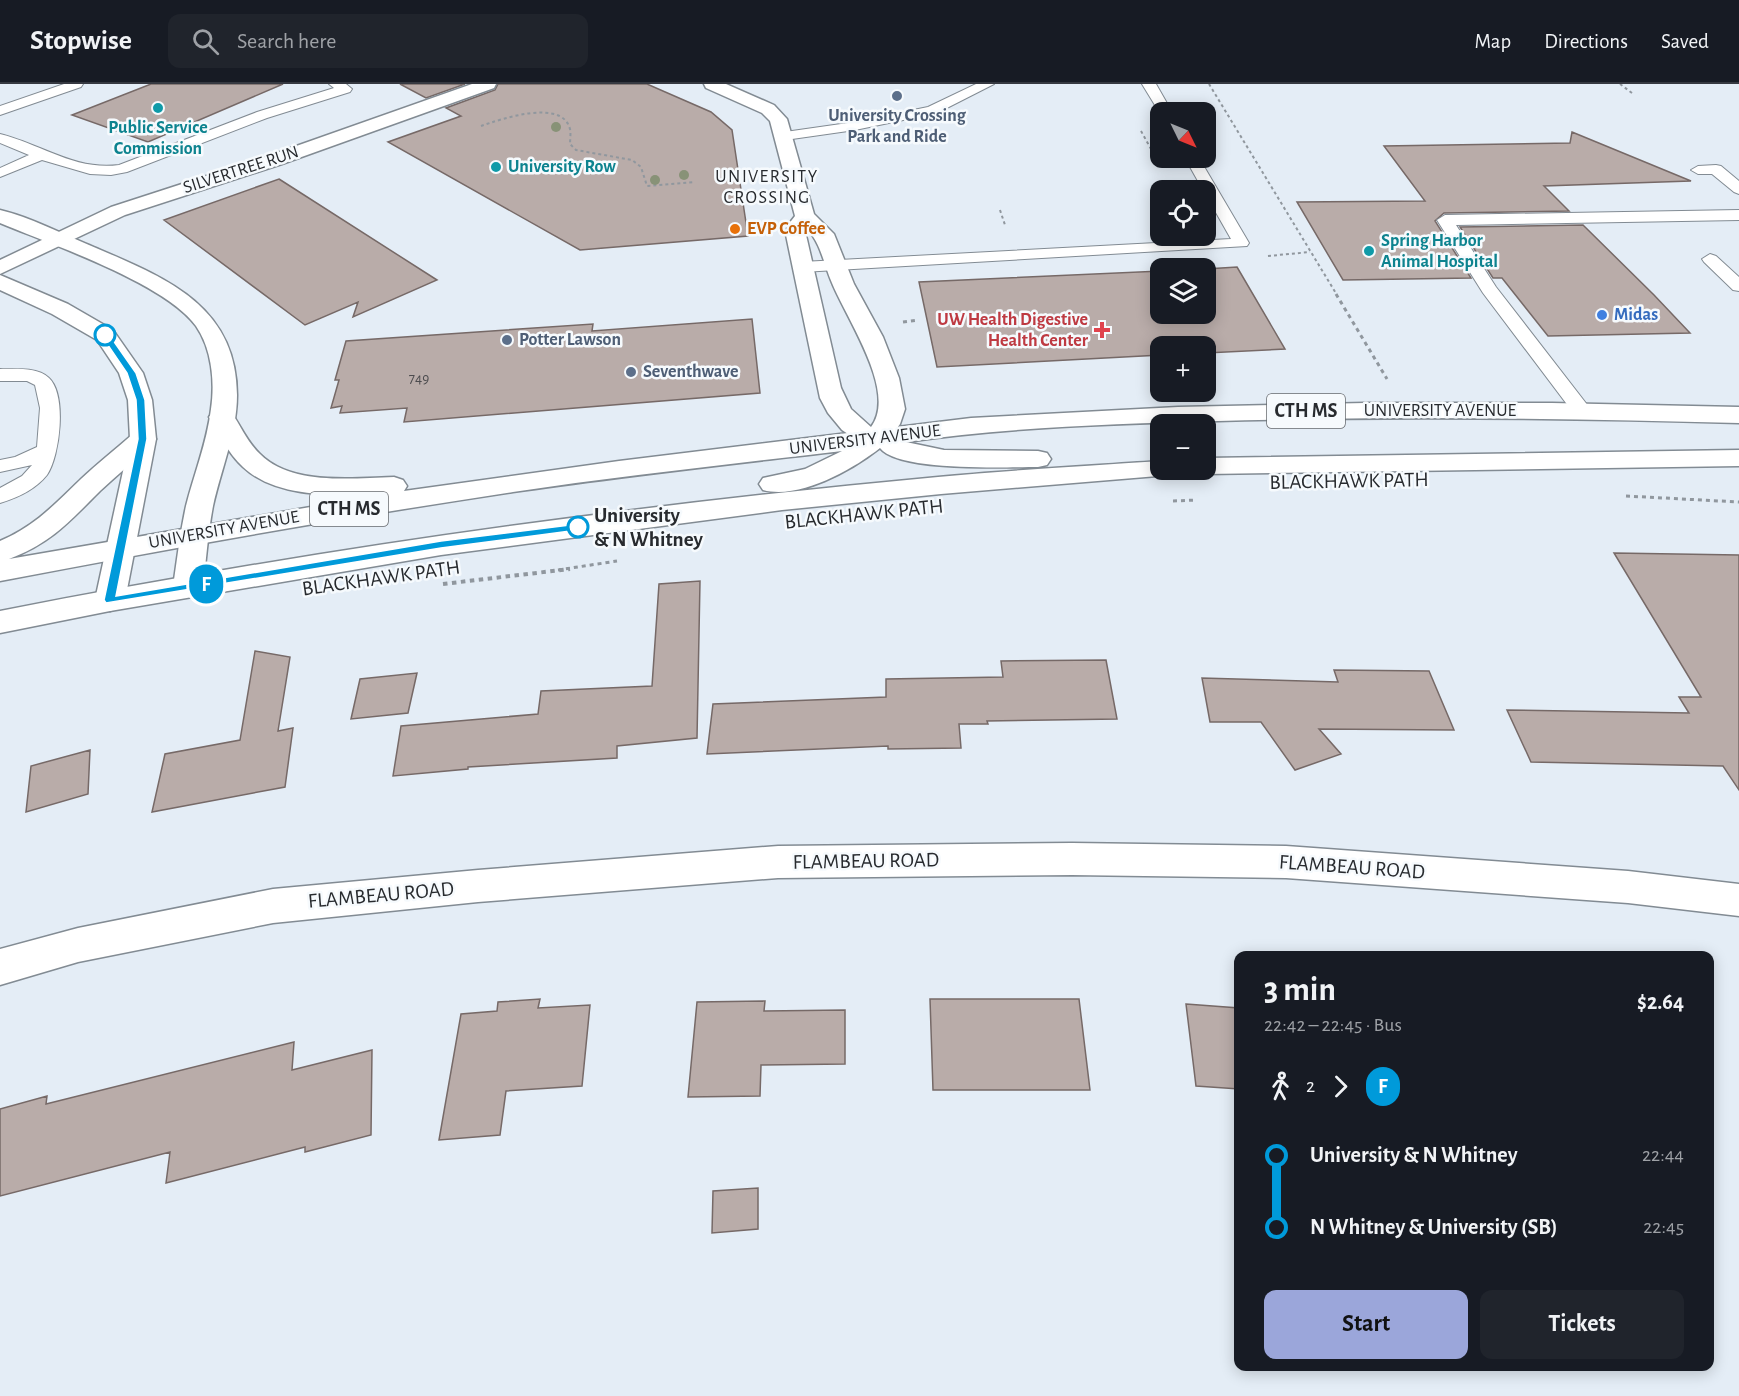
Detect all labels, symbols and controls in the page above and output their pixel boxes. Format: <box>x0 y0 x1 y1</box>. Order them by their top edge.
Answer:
search box <box>168 14 588 68</box>
icon: search <box>189 25 222 58</box>
text: Stopwise <box>30 27 132 55</box>
text: Search here <box>237 30 337 52</box>
text: Map <box>1475 31 1511 52</box>
text: Directions <box>1544 31 1628 52</box>
text: Saved <box>1661 31 1709 52</box>
marker: University Crossing Park and Ride <box>890 89 904 103</box>
marker: Public Service Commission <box>151 101 165 115</box>
north arrow <box>1150 102 1216 168</box>
map controls <box>1150 102 1216 480</box>
place label: University Crossing Park and Ride <box>828 107 967 146</box>
place label: Public Service Commission <box>108 119 208 158</box>
street label: SILVERTREE RUN <box>181 143 301 197</box>
place label: University Row <box>508 158 616 176</box>
marker: University Row <box>489 160 503 174</box>
district label: UNIVERSITY CROSSING <box>715 168 819 207</box>
button: locate <box>1150 180 1216 246</box>
place label: EVP Coffee <box>747 220 825 238</box>
marker: EVP Coffee <box>728 222 742 236</box>
place label: Spring Harbor Animal Hospital <box>1381 232 1498 271</box>
marker: Spring Harbor Animal Hospital <box>1362 244 1376 258</box>
button: layers <box>1150 258 1216 324</box>
place label: Midas <box>1614 306 1658 324</box>
marker: Midas <box>1595 308 1609 322</box>
place label: UW Health Digestive Health Center <box>937 311 1089 350</box>
marker: UW Health Digestive Health Center <box>1093 321 1111 339</box>
unlabelled marker <box>94 324 116 346</box>
place label: Potter Lawson <box>519 331 621 349</box>
marker: Potter Lawson <box>500 333 514 347</box>
button: + <box>1150 336 1216 402</box>
place label: Seventhwave <box>643 363 739 381</box>
marker: Seventhwave <box>624 365 638 379</box>
house number: 749 <box>409 371 429 386</box>
road number: CTH MS <box>1267 394 1345 428</box>
street label: UNIVERSITY AVENUE <box>1364 402 1516 420</box>
button: − <box>1150 414 1216 480</box>
street label: UNIVERSITY AVENUE <box>788 422 942 458</box>
street label: BLACKHAWK PATH <box>1269 469 1429 493</box>
road number: CTH MS <box>310 492 388 526</box>
street label: BLACKHAWK PATH <box>784 495 944 533</box>
place label: University & N Whitney <box>594 505 704 550</box>
street label: UNIVERSITY AVENUE <box>147 508 301 552</box>
marker: University & N Whitney <box>567 516 589 538</box>
street label: BLACKHAWK PATH <box>301 557 461 599</box>
line badge: F <box>186 564 226 604</box>
text: F <box>201 574 211 595</box>
street label: FLAMBEAU ROAD <box>793 849 939 873</box>
street label: FLAMBEAU ROAD <box>1278 851 1426 883</box>
street label: FLAMBEAU ROAD <box>307 878 455 912</box>
text: 3 min <box>1264 974 1336 1007</box>
text: $2.64 <box>1637 991 1684 1013</box>
text: 22:42 – 22:45 · Bus <box>1264 1015 1402 1035</box>
icon: walk <box>1264 1070 1297 1103</box>
icon: forward <box>1324 1070 1357 1103</box>
text: 2 <box>1306 1076 1315 1096</box>
text: F <box>1378 1076 1388 1097</box>
text: University & N Whitney <box>1310 1144 1518 1166</box>
text: 22:44 <box>1642 1145 1684 1165</box>
text: N Whitney & University (SB) <box>1310 1216 1558 1238</box>
text: 22:45 <box>1643 1217 1684 1237</box>
button: Start <box>1264 1290 1468 1359</box>
button: Tickets <box>1480 1290 1684 1359</box>

